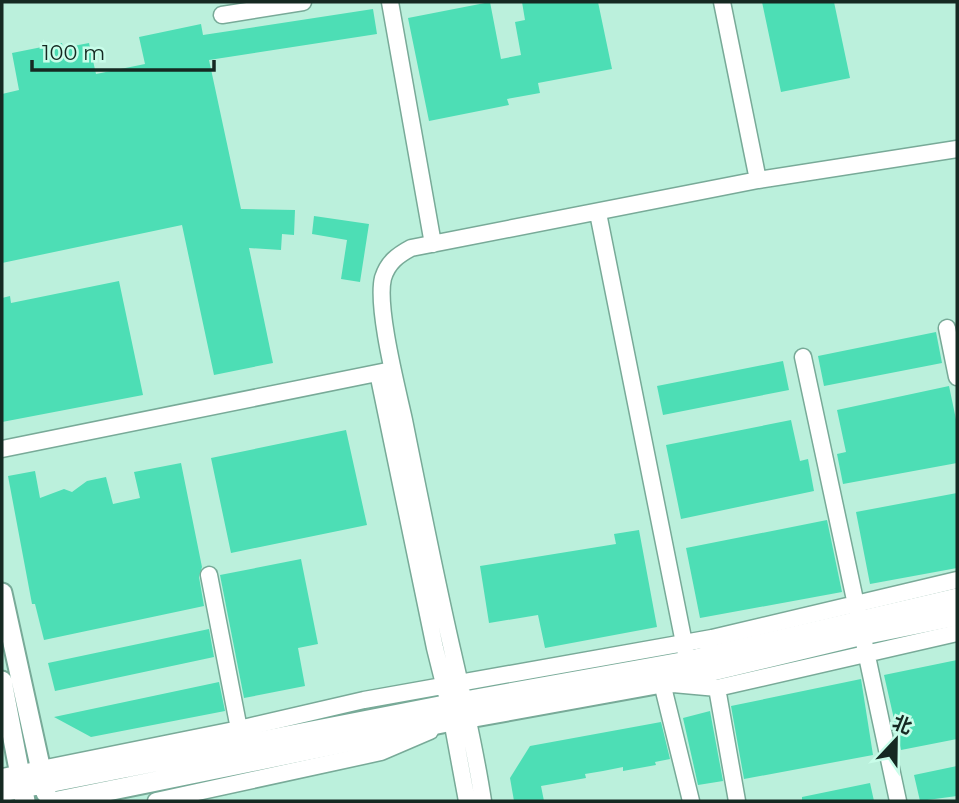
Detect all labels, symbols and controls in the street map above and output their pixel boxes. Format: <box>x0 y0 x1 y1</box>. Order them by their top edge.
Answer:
scale bar <box>32 28 214 72</box>
text: 100 m <box>42 40 105 65</box>
north arrow <box>861 705 931 775</box>
text: 北 <box>889 710 915 739</box>

